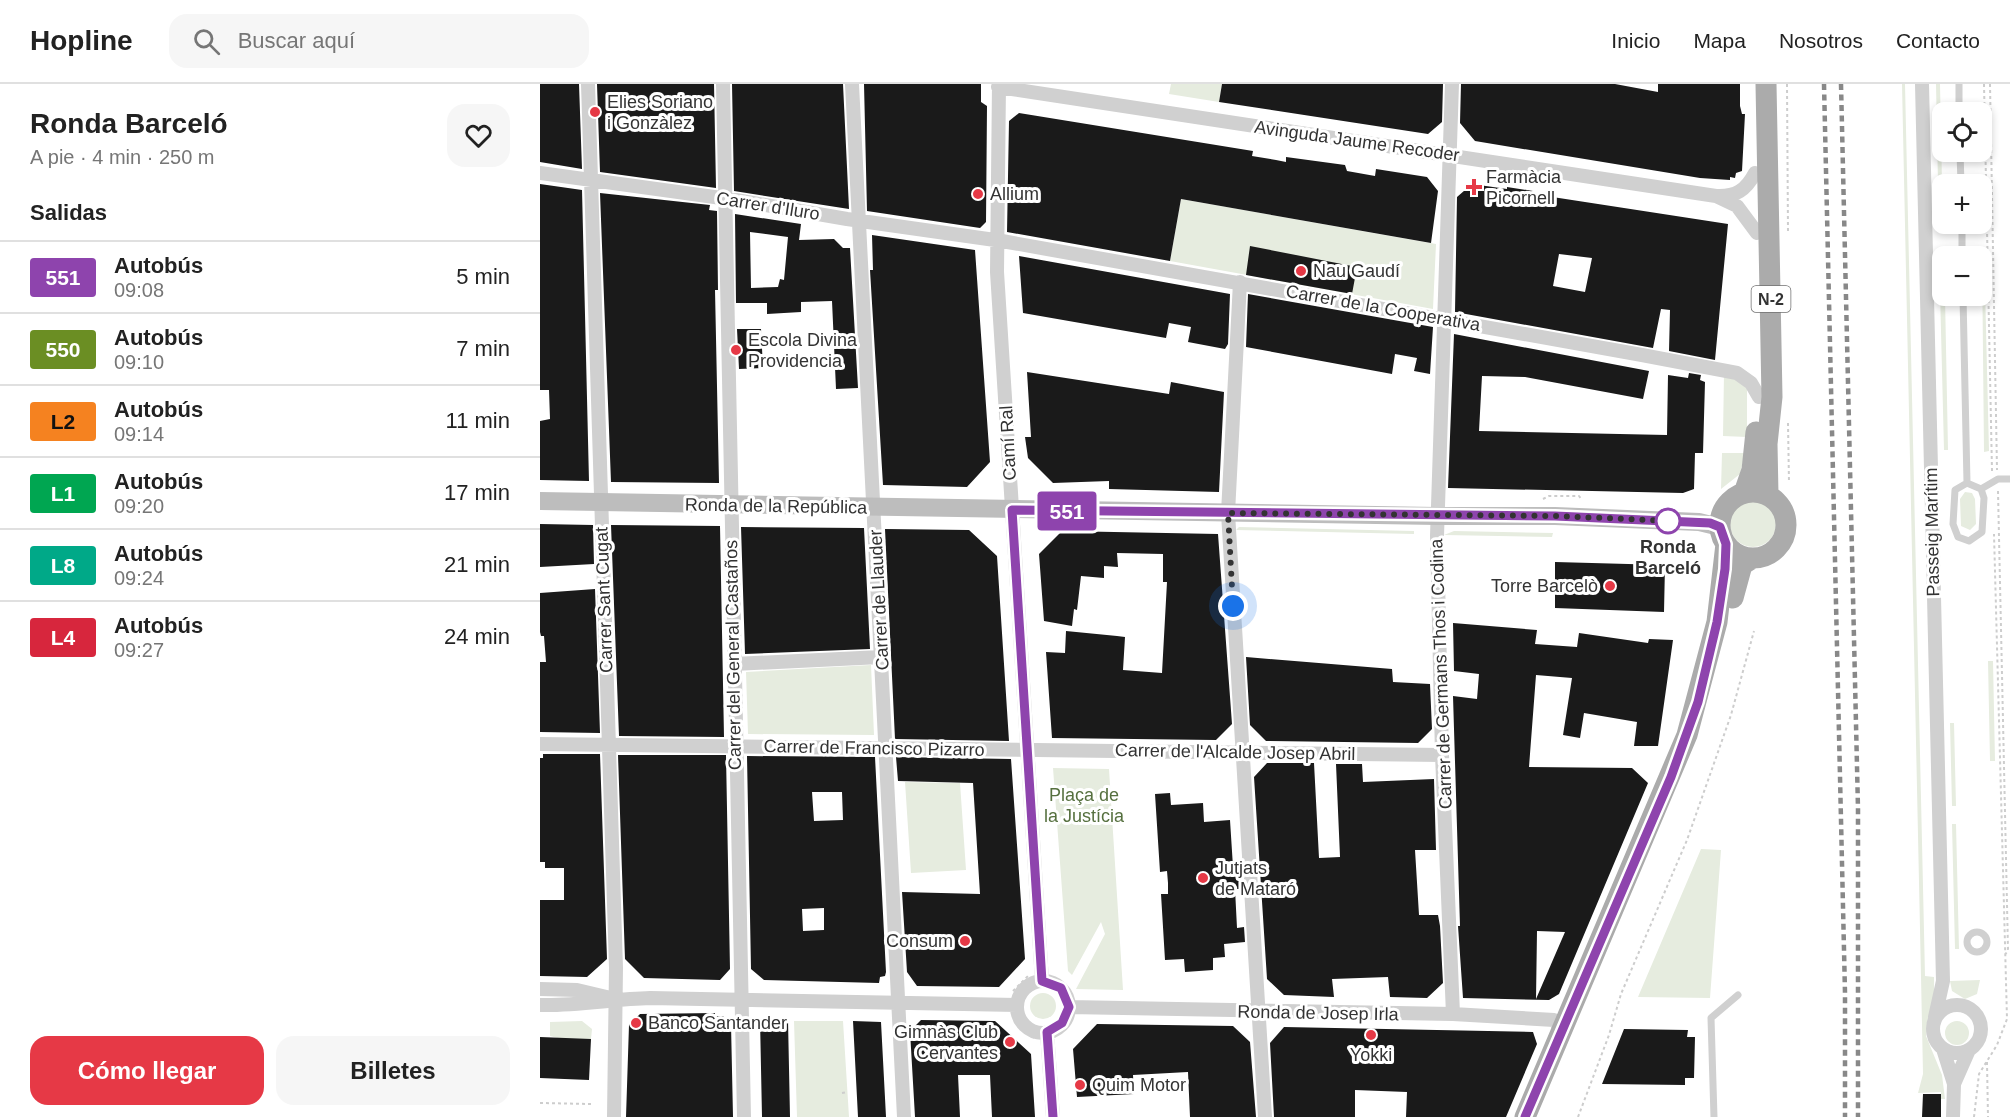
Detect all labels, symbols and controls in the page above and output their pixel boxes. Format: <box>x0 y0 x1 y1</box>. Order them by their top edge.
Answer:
search box <box>169 14 589 68</box>
text: Hopline <box>30 25 133 56</box>
icon: search <box>190 25 223 58</box>
text: Buscar aquí <box>238 28 355 53</box>
text: Inicio <box>1611 29 1660 52</box>
text: Mapa <box>1693 29 1746 52</box>
text: Nosotros <box>1779 29 1863 52</box>
text: Contacto <box>1896 29 1980 52</box>
place label: Elies Soriano i Gonzàlez <box>607 92 713 133</box>
map controls <box>1932 102 1992 306</box>
button: locate <box>1932 102 1992 162</box>
button: heart <box>447 104 510 167</box>
marker: Elies Soriano i Gonzàlez <box>588 105 602 119</box>
text: Ronda Barceló <box>30 108 228 139</box>
street label: Avinguda Jaume Recoder <box>1253 117 1461 165</box>
text: A pie · 4 min · 250 m <box>30 146 215 168</box>
place label: Farmàcia Picornell <box>1486 167 1562 208</box>
button: + <box>1932 174 1992 234</box>
marker: Farmàcia Picornell <box>1467 180 1481 194</box>
place label: Allium <box>990 184 1039 204</box>
marker: Allium <box>971 187 985 201</box>
street label: Carrer d'Iluro <box>715 188 821 224</box>
text: Salidas <box>30 200 107 225</box>
button: − <box>1932 246 1992 306</box>
text: Autobús <box>114 253 203 278</box>
place label: Nau Gaudí <box>1313 261 1400 281</box>
text: 5 min <box>456 264 510 289</box>
marker: Nau Gaudí <box>1294 264 1308 278</box>
text: 551 <box>45 266 81 289</box>
text: 09:08 <box>114 279 164 301</box>
street label: Carrer de la Cooperativa <box>1284 281 1483 335</box>
road number: N-2 <box>1752 286 1790 312</box>
text: Autobús <box>114 325 203 350</box>
place label: Escola Divina Providencia <box>748 330 858 371</box>
text: 7 min <box>456 336 510 361</box>
text: 550 <box>45 338 81 361</box>
marker: Escola Divina Providencia <box>729 343 743 357</box>
text: 09:10 <box>114 351 164 373</box>
text: Autobús <box>114 397 203 422</box>
street label: Camí Ral <box>996 405 1020 481</box>
text: 11 min <box>446 408 510 433</box>
text: L2 <box>51 410 75 433</box>
text: 09:14 <box>114 423 164 445</box>
street label: Passeig Marítim <box>1921 467 1943 597</box>
text: Autobús <box>114 469 203 494</box>
text: 17 min <box>444 480 510 505</box>
text: L1 <box>51 482 75 505</box>
line badge: 551 <box>1032 492 1102 530</box>
street label: Ronda de la República <box>685 494 868 518</box>
text: 09:20 <box>114 495 164 517</box>
text: 551 <box>1049 500 1085 523</box>
marker: Ronda Barceló <box>1655 508 1681 534</box>
street label: Carrer Sant Cugat <box>591 527 617 673</box>
street label: Carrer de Llauder <box>865 529 893 671</box>
street label: Carrer de Germans Thos i Codina <box>1426 537 1456 810</box>
place label: Ronda Barceló <box>1635 537 1701 578</box>
street label: Carrer del General Castaños <box>721 540 745 770</box>
text: Autobús <box>114 541 203 566</box>
text: 21 min <box>444 552 510 577</box>
text: L8 <box>51 554 75 577</box>
text: 09:24 <box>114 567 164 589</box>
place label: Torre Barcelò <box>1491 576 1598 596</box>
marker: Torre Barcelò <box>1603 579 1617 593</box>
your location <box>1218 591 1248 621</box>
text: Autobús <box>114 613 203 638</box>
text: 24 min <box>444 624 510 649</box>
text: L4 <box>51 626 75 649</box>
text: 09:27 <box>114 639 164 661</box>
street label: Carrer de Francisco Pizarro <box>763 736 985 760</box>
street label: Carrer de l'Alcalde Josep Abril <box>1115 740 1355 764</box>
park label: Plaça de la Justícia <box>1044 785 1125 826</box>
place label: Jutjats de Mataró <box>1215 858 1296 899</box>
marker: Jutjats de Mataró <box>1196 871 1210 885</box>
place label: Consum <box>886 931 953 951</box>
marker: Consum <box>958 934 972 948</box>
street label: Ronda de Josep Irla <box>1237 1002 1400 1024</box>
place label: Banco Santander <box>648 1013 787 1033</box>
marker: Banco Santander <box>629 1016 643 1030</box>
place label: Gimnàs Club Cervantes <box>894 1022 998 1063</box>
marker: Yokki <box>1364 1028 1378 1042</box>
marker: Gimnàs Club Cervantes <box>1003 1035 1017 1049</box>
button: Cómo llegar <box>30 1036 264 1105</box>
button: Billetes <box>276 1036 510 1105</box>
place label: Yokki <box>1350 1045 1392 1065</box>
place label: Quim Motor <box>1092 1075 1186 1095</box>
marker: Quim Motor <box>1073 1078 1087 1092</box>

